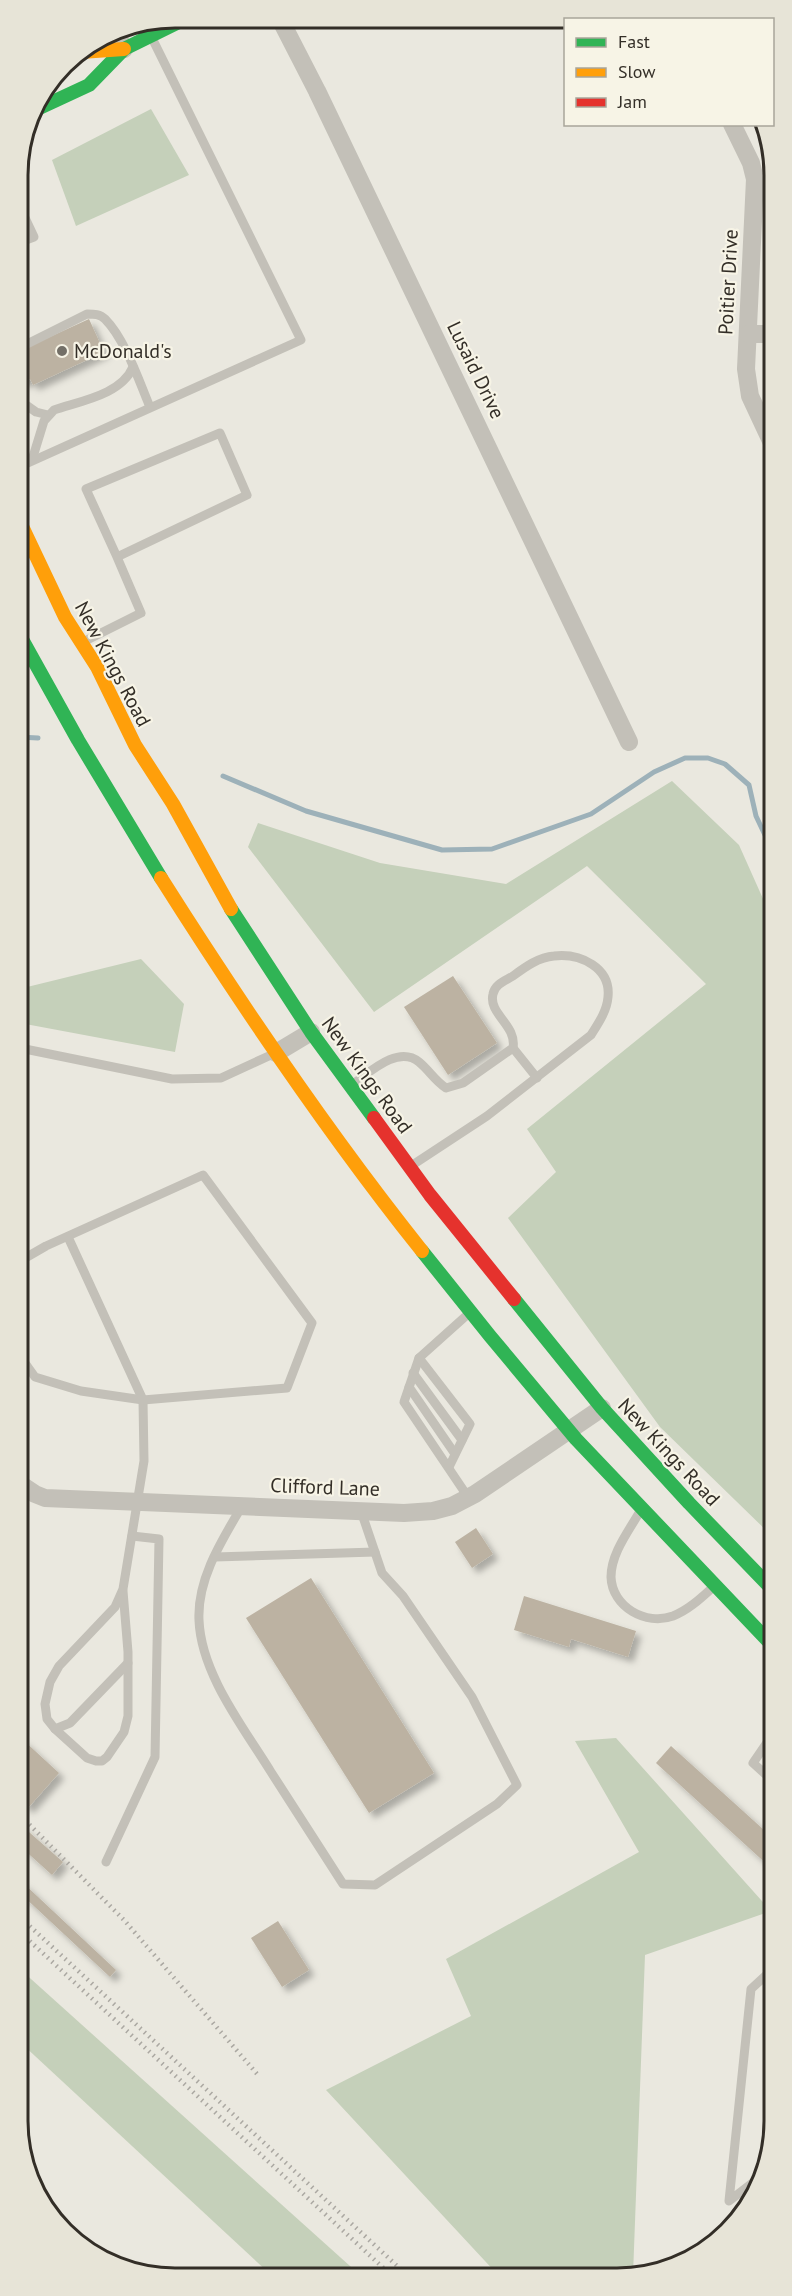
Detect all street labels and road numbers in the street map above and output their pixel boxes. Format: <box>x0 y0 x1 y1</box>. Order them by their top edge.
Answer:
street label: Poitier Drive <box>712 228 744 336</box>
street label: Lusaid Drive <box>441 317 511 423</box>
street label: New Kings Road <box>69 597 157 731</box>
street label: New Kings Road <box>316 1011 418 1139</box>
street label: New Kings Road <box>612 1393 726 1511</box>
street label: Clifford Lane <box>270 1472 380 1502</box>

